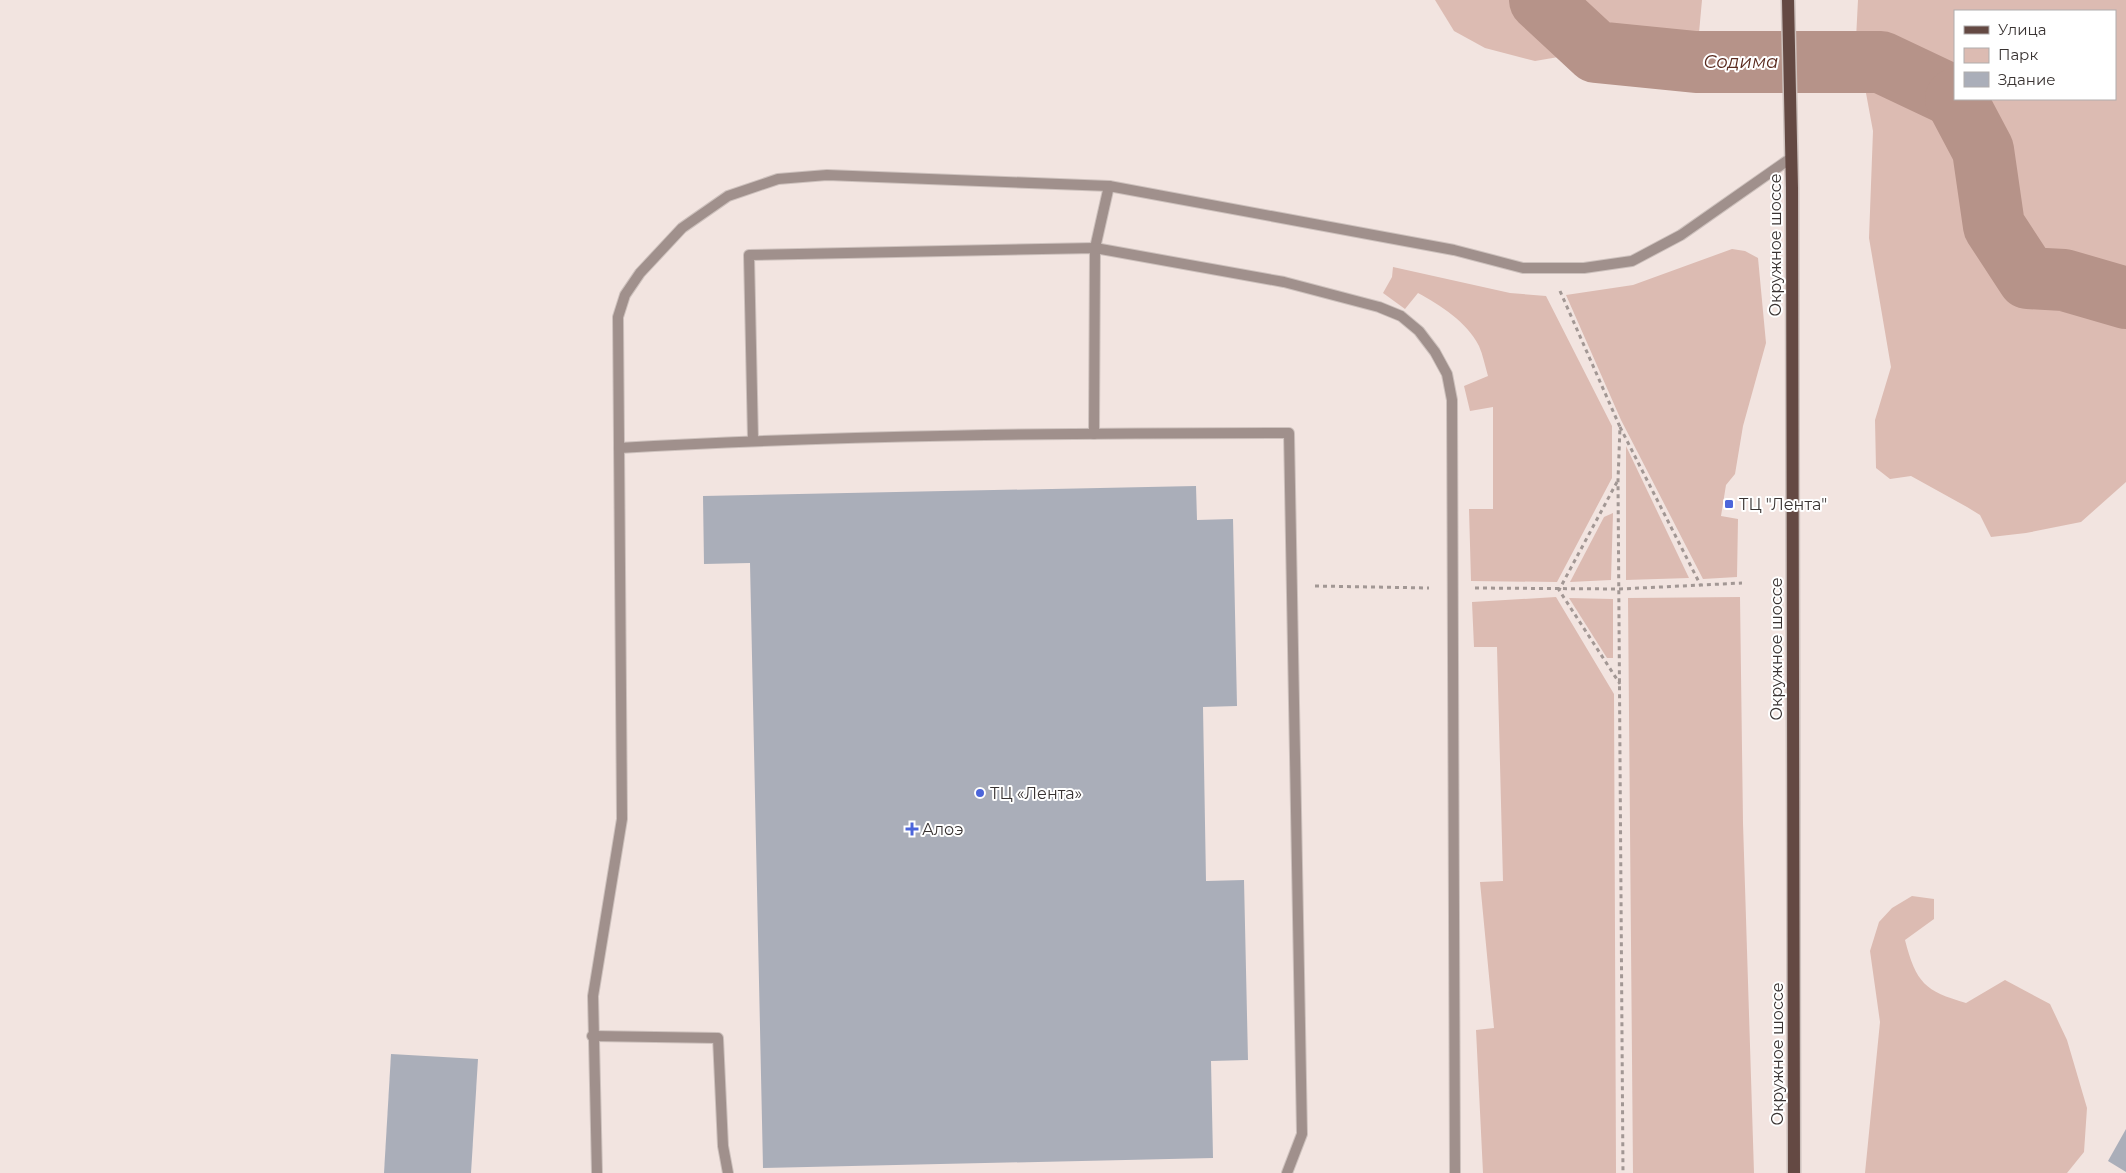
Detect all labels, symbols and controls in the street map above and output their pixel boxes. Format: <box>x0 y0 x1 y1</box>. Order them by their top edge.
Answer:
legend <box>1954 10 2116 100</box>
text: Улица <box>1998 20 2046 39</box>
text: Парк <box>1998 45 2038 64</box>
water label: Содима <box>1703 51 1779 73</box>
text: Здание <box>1998 70 2056 89</box>
street label: Окружное шоссе <box>1766 173 1785 317</box>
place label: ТЦ "Лента" <box>1739 495 1827 514</box>
marker: ТЦ "Лента" <box>1723 498 1735 510</box>
street label: Окружное шоссе <box>1767 577 1786 721</box>
place label: ТЦ «Лента» <box>990 784 1082 803</box>
marker: ТЦ «Лента» <box>974 787 986 799</box>
place label: Алоэ <box>922 820 963 839</box>
marker: Алоэ <box>906 823 918 835</box>
street label: Окружное шоссе <box>1768 982 1787 1126</box>

